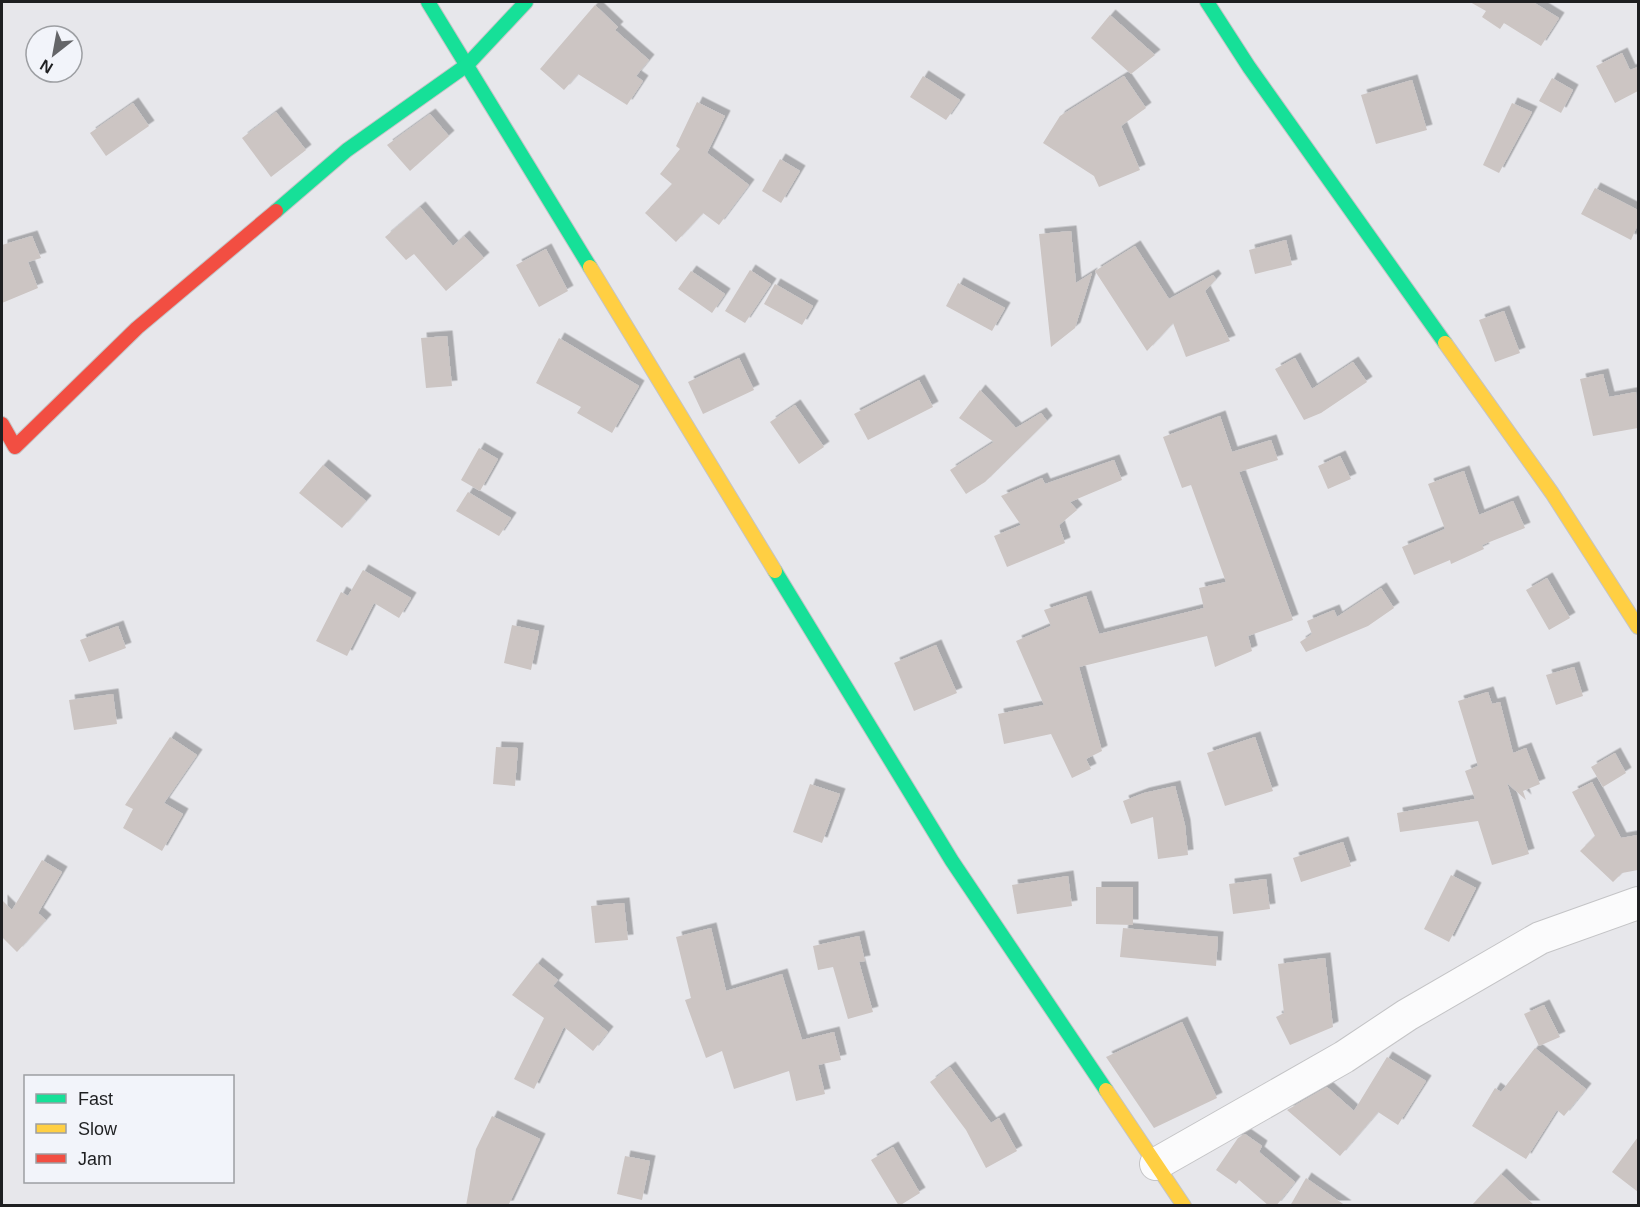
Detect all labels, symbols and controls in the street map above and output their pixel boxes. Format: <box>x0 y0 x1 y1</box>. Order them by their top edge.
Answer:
north arrow <box>24 24 84 84</box>
text: N <box>37 56 56 77</box>
legend <box>24 1075 234 1183</box>
text: Fast <box>78 1089 113 1109</box>
text: Slow <box>78 1119 118 1139</box>
text: Jam <box>78 1149 112 1169</box>

